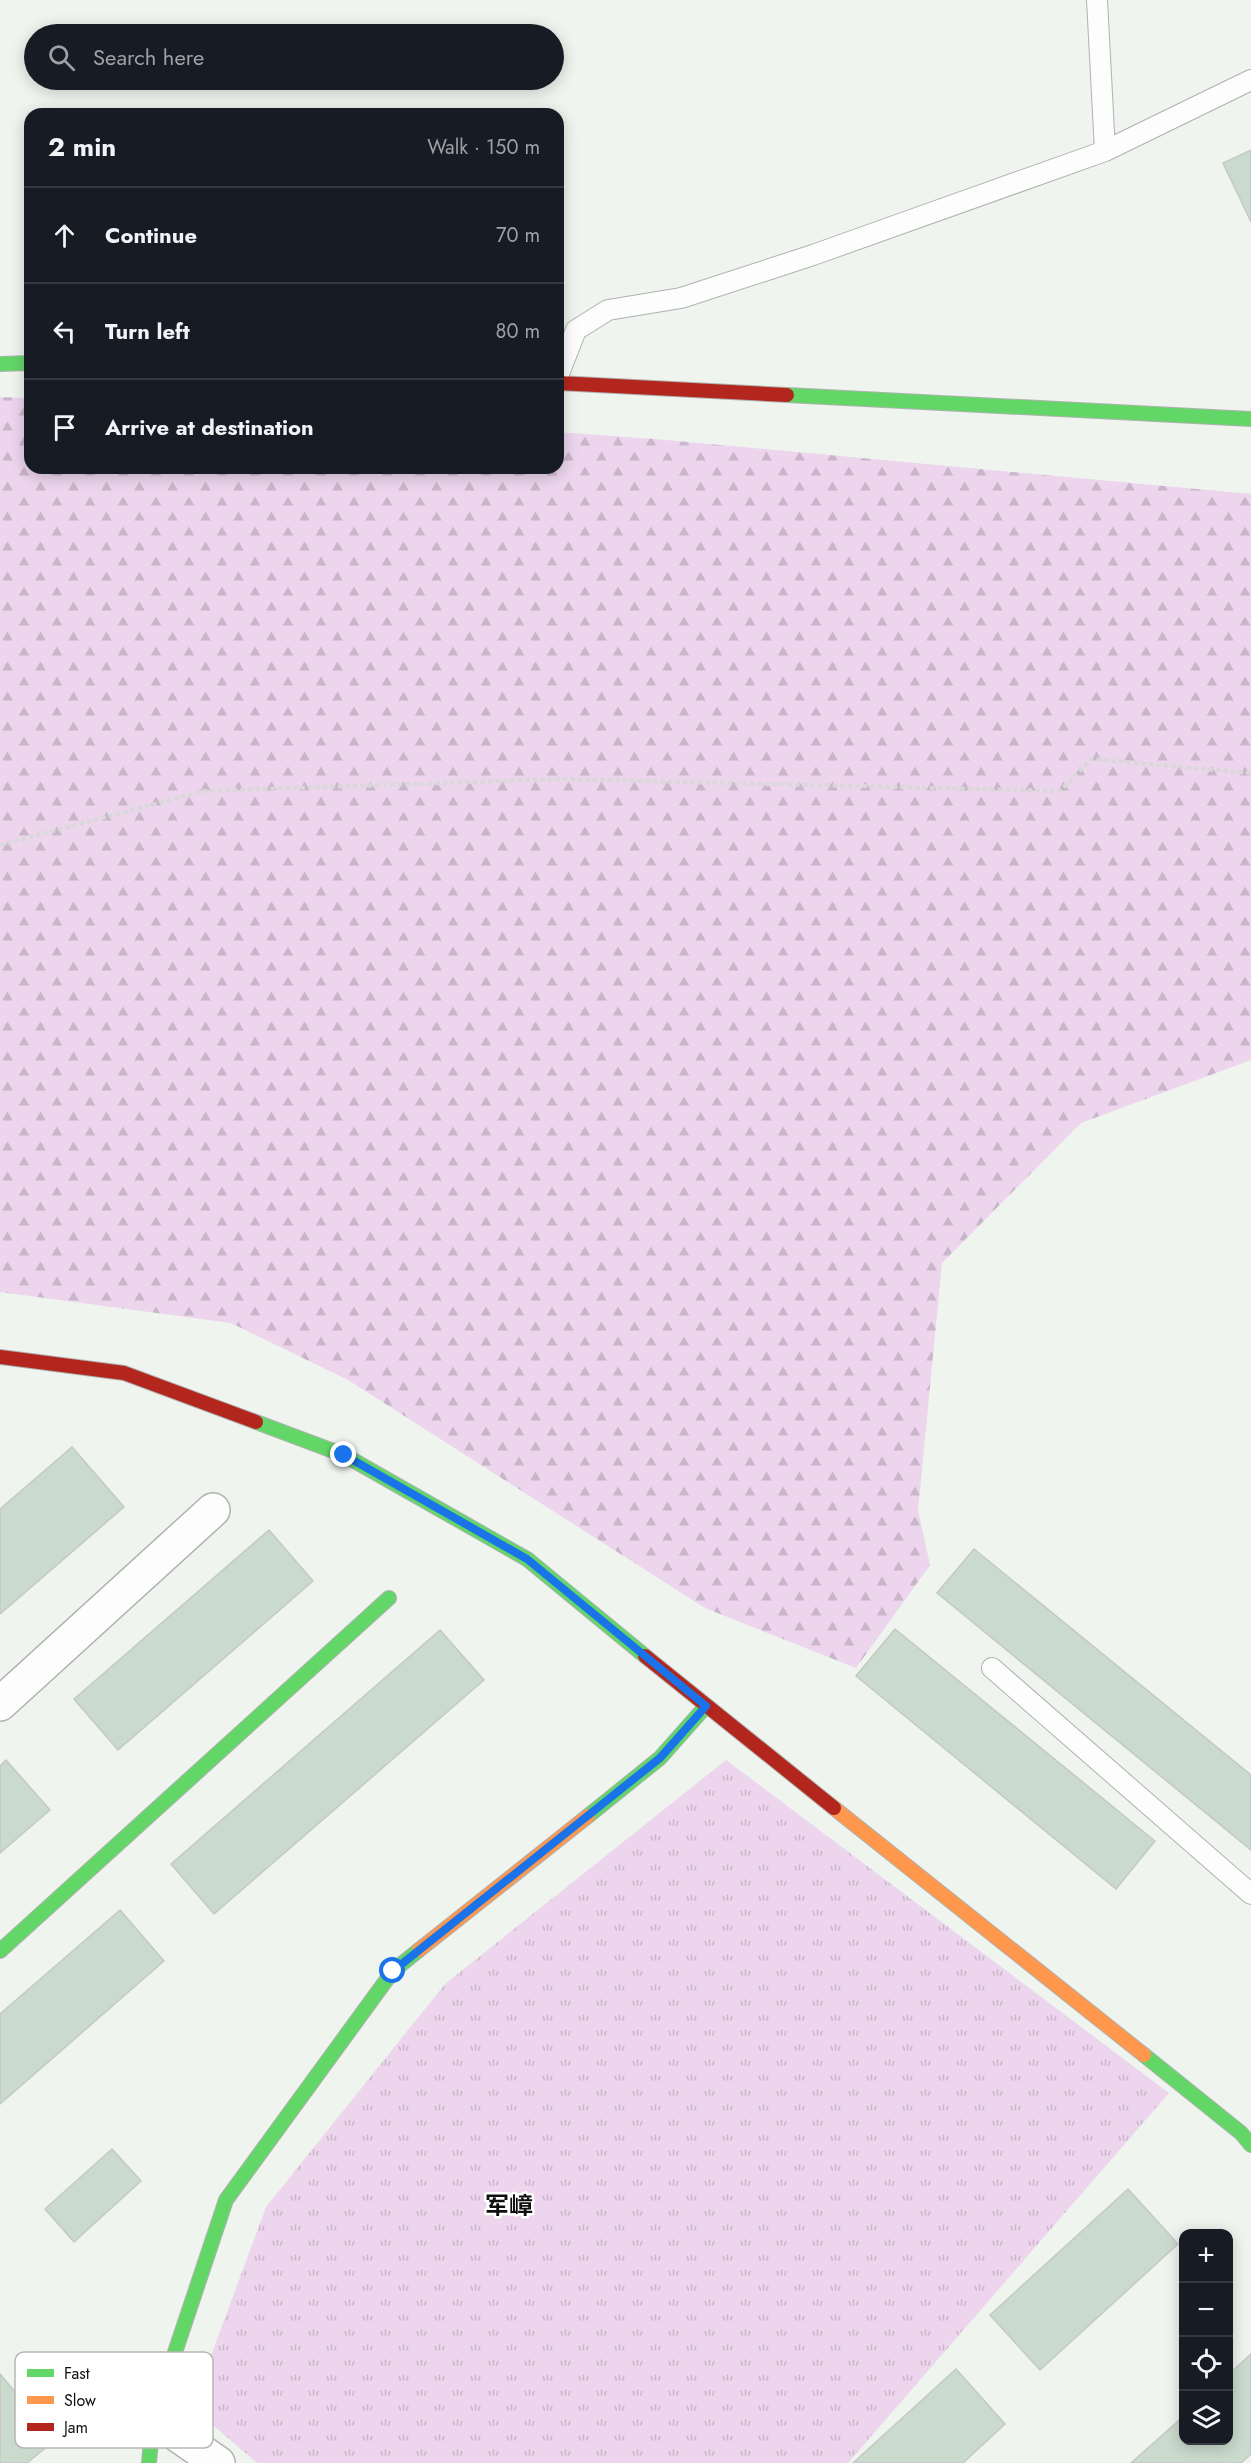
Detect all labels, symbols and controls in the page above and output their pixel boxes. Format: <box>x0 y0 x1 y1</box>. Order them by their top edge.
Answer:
search box <box>24 24 564 90</box>
icon: search <box>45 41 78 74</box>
text: Search here <box>93 41 204 73</box>
text: 2 min <box>48 128 116 166</box>
text: Walk · 150 m <box>427 133 540 162</box>
icon: ahead <box>48 219 81 252</box>
text: Continue <box>105 219 197 251</box>
text: 70 m <box>496 221 540 250</box>
icon: left <box>48 315 81 348</box>
text: Turn left <box>105 315 190 347</box>
text: 80 m <box>495 317 540 346</box>
icon: arrive <box>48 411 81 444</box>
text: Arrive at destination <box>105 411 314 443</box>
route end <box>330 1441 356 1467</box>
route start <box>379 1957 405 1983</box>
district label: 军嶂 <box>485 2188 533 2223</box>
map controls <box>1179 2229 1233 2445</box>
button: + <box>1179 2229 1233 2283</box>
button: − <box>1179 2283 1233 2337</box>
button: locate <box>1179 2337 1233 2391</box>
legend <box>15 2352 213 2448</box>
text: Fast <box>64 2362 90 2385</box>
text: Slow <box>64 2389 96 2412</box>
button: layers <box>1179 2391 1233 2445</box>
text: Jam <box>62 2416 88 2439</box>

